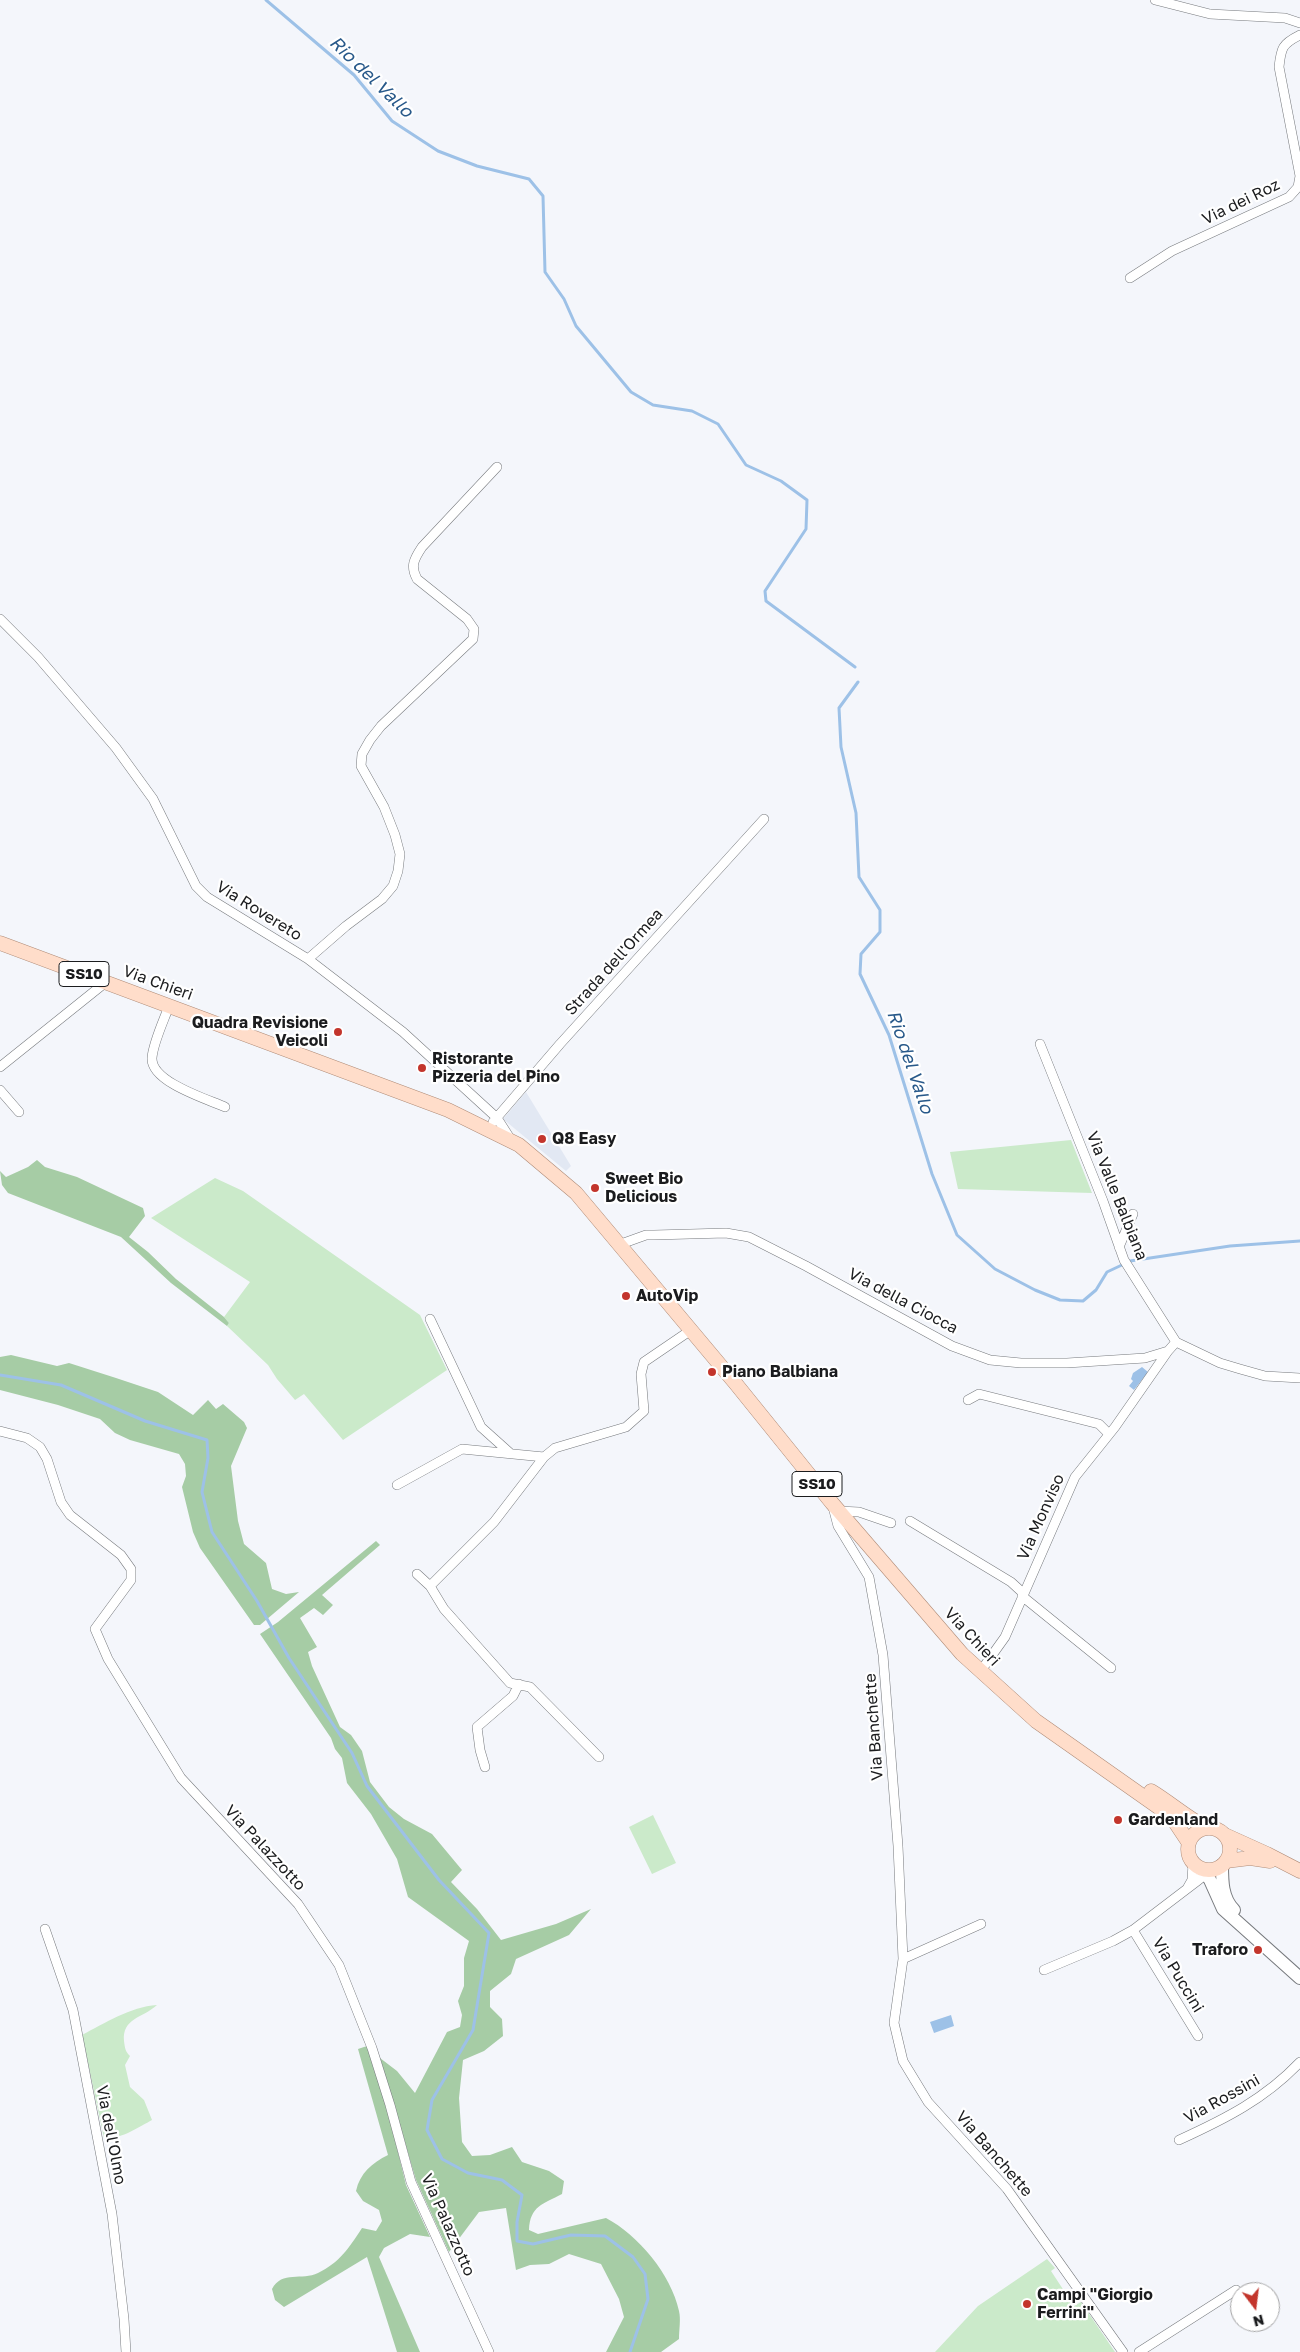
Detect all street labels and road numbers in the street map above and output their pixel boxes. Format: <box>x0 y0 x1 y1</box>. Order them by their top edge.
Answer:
street label: Via dei Roz <box>1199 175 1283 229</box>
street label: Via Rovereto <box>213 877 305 945</box>
street label: Strada dell'Ormea <box>561 905 667 1019</box>
road number: SS10 <box>59 962 109 986</box>
street label: Via Chieri <box>120 962 196 1004</box>
street label: Via Valle Balbiana <box>1082 1129 1152 1263</box>
street label: Via della Ciocca <box>845 1264 961 1338</box>
street label: Via Monviso <box>1013 1471 1069 1563</box>
road number: SS10 <box>792 1472 842 1496</box>
street label: Via Chieri <box>940 1604 1004 1670</box>
street label: Via Banchette <box>861 1673 887 1781</box>
street label: Via Palazzotto <box>221 1801 309 1895</box>
street label: Via Puccini <box>1148 1934 1208 2016</box>
street label: Via Rossini <box>1181 2070 1263 2128</box>
street label: Via dell'Olmo <box>92 2084 130 2186</box>
street label: Via Banchette <box>952 2107 1036 2201</box>
street label: Via Palazzotto <box>417 2171 479 2279</box>

